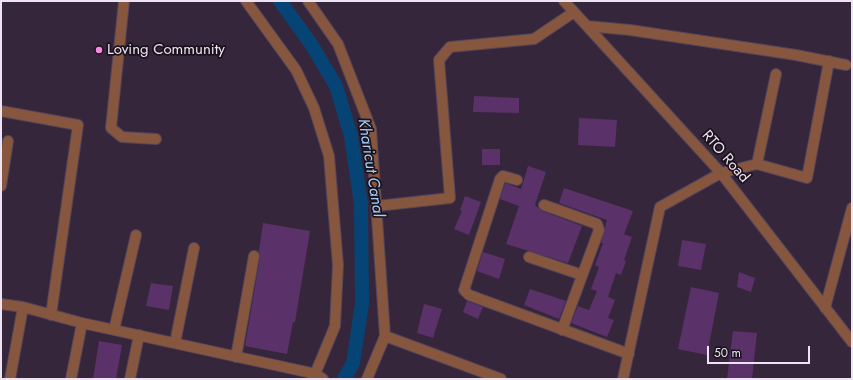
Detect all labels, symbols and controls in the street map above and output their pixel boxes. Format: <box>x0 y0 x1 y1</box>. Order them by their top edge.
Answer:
place label: Loving Community <box>107 41 225 59</box>
marker: Loving Community <box>94 45 104 55</box>
water label: Kharicut Canal <box>353 117 387 219</box>
street label: RTO Road <box>697 127 753 187</box>
scale bar <box>709 338 812 364</box>
text: 50 m <box>714 344 741 362</box>

